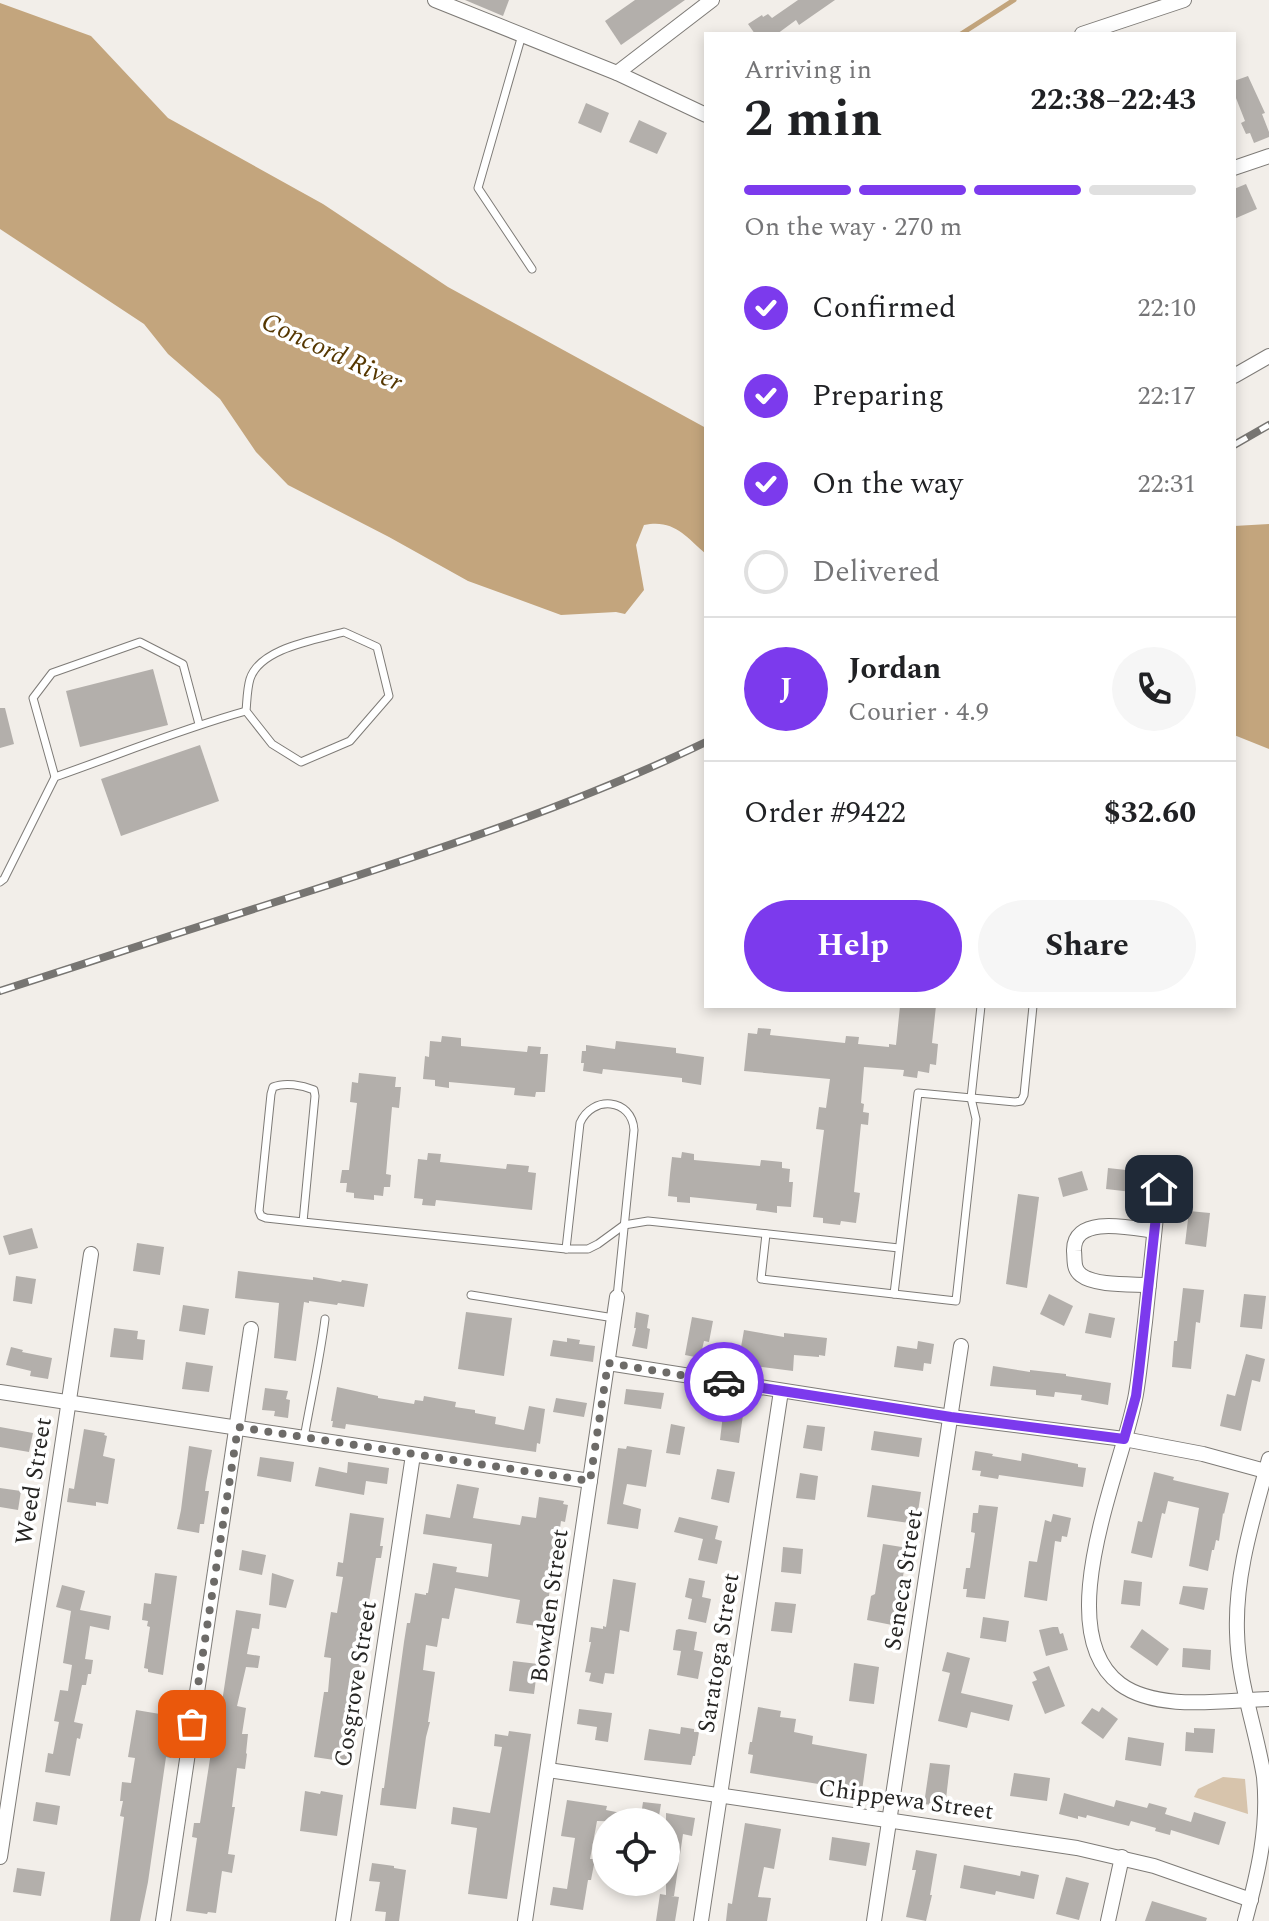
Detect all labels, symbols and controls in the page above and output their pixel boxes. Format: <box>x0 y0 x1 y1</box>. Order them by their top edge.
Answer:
text: Arriving in <box>744 50 872 90</box>
text: 22:38–22:43 <box>1030 77 1196 123</box>
text: 2 min <box>744 80 882 159</box>
text: On the way · 270 m <box>744 207 962 247</box>
text: Confirmed <box>812 285 956 331</box>
icon: check <box>744 286 788 330</box>
text: 22:10 <box>1137 288 1196 328</box>
water label: Concord River <box>255 302 410 403</box>
text: Preparing <box>812 373 944 419</box>
icon: check <box>744 374 788 418</box>
text: 22:17 <box>1137 376 1196 416</box>
text: On the way <box>812 461 963 507</box>
icon: check <box>744 462 788 506</box>
text: 22:31 <box>1137 464 1196 504</box>
text: Delivered <box>812 549 940 595</box>
text: Jordan <box>848 646 941 692</box>
button: phone <box>1112 647 1196 731</box>
text: J <box>780 666 792 712</box>
text: Courier · 4.9 <box>848 692 989 732</box>
text: Order #9422 <box>744 790 906 836</box>
text: $32.60 <box>1104 790 1196 836</box>
button: Help <box>744 900 962 992</box>
button: Share <box>978 900 1196 992</box>
pin <box>1125 1155 1193 1223</box>
icon: home <box>1137 1167 1181 1211</box>
courier <box>684 1342 764 1422</box>
icon: car <box>702 1360 746 1404</box>
street label: Weed Street <box>6 1415 62 1547</box>
street label: Seneca Street <box>875 1507 933 1653</box>
street label: Bowden Street <box>521 1527 579 1685</box>
street label: Saratoga Street <box>689 1570 749 1736</box>
street label: Cosgrove Street <box>325 1598 387 1770</box>
pin <box>158 1690 226 1758</box>
icon: bag <box>170 1702 214 1746</box>
street label: Chippewa Street <box>816 1770 996 1830</box>
map controls <box>592 1808 680 1896</box>
button: locate <box>592 1808 680 1896</box>

